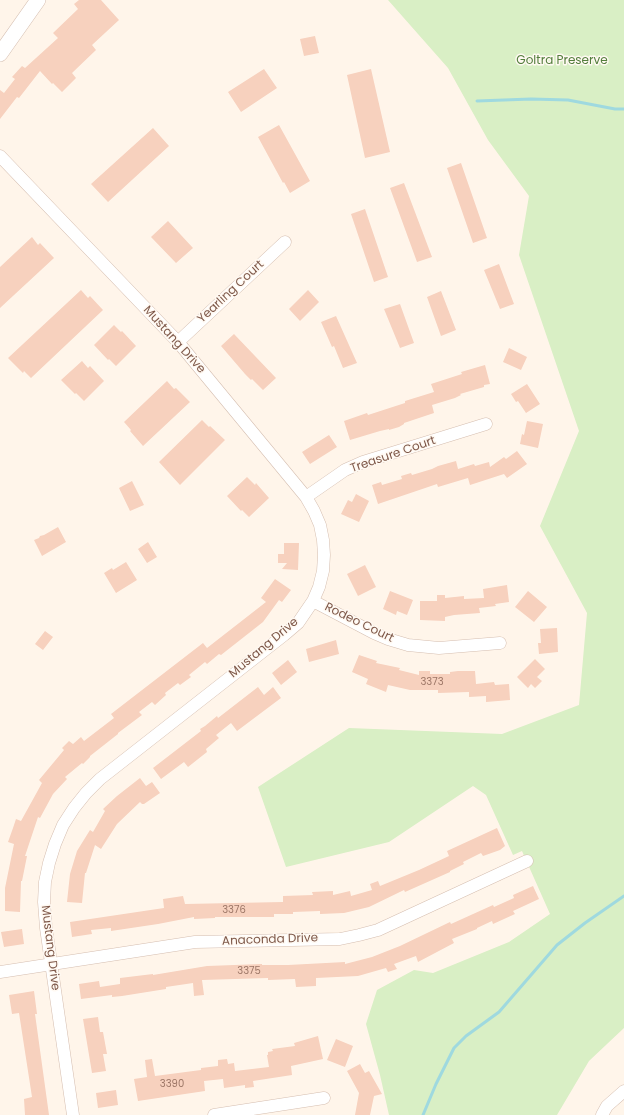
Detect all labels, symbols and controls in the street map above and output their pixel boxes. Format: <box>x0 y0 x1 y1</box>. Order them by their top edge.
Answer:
park label: Goltra Preserve <box>516 54 608 68</box>
street label: Yearling Court <box>195 258 267 326</box>
street label: Mustang Drive <box>140 303 208 377</box>
street label: Treasure Court <box>349 434 437 476</box>
street label: Rodeo Court <box>322 600 396 646</box>
street label: Mustang Drive <box>226 615 302 681</box>
house number: 3373 <box>420 676 444 688</box>
house number: 3376 <box>222 904 246 916</box>
street label: Mustang Drive <box>38 905 62 991</box>
street label: Anaconda Drive <box>222 931 318 949</box>
house number: 3375 <box>237 965 261 977</box>
house number: 3390 <box>160 1078 184 1090</box>

